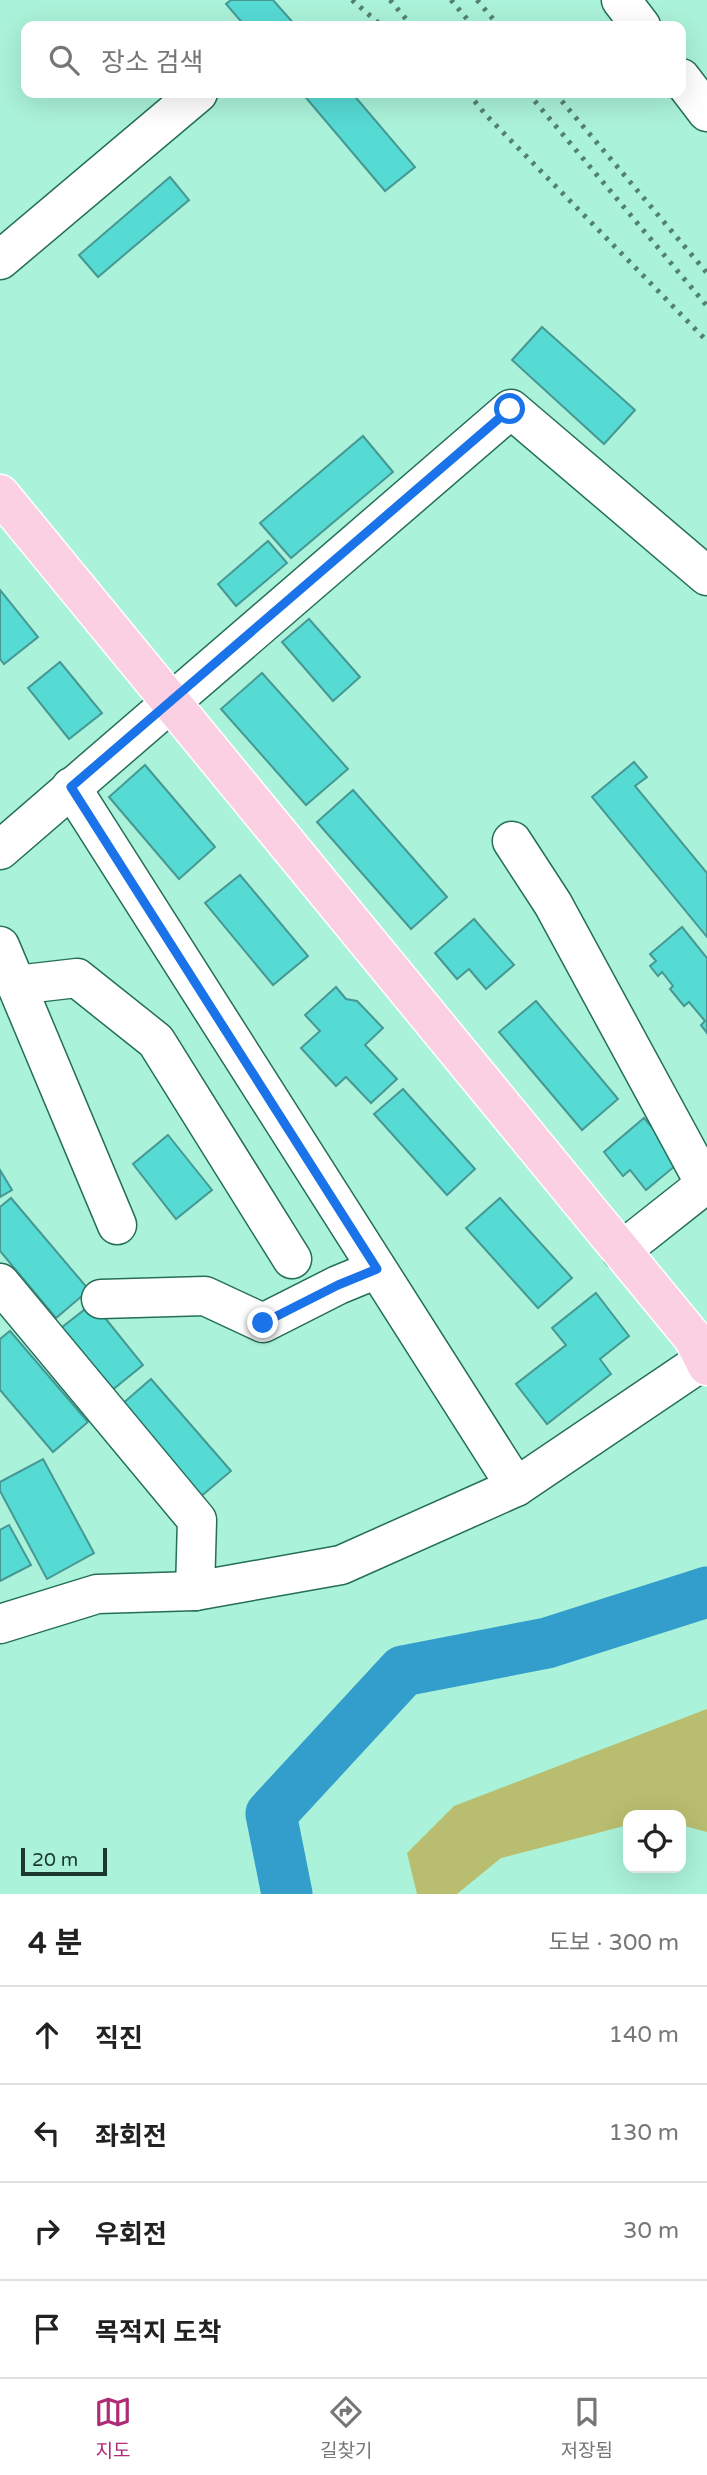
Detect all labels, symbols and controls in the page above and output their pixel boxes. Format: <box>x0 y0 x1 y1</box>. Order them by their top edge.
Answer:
search box <box>21 21 686 98</box>
icon: search <box>45 41 83 79</box>
text: 장소 검색 <box>101 47 203 78</box>
route start <box>494 393 525 424</box>
route end <box>247 1307 278 1338</box>
map controls <box>623 1810 686 1873</box>
button: locate <box>623 1810 686 1873</box>
scale bar <box>21 1845 107 1877</box>
text: 20 m <box>32 1849 78 1871</box>
text: 4 분 <box>28 1925 82 1962</box>
text: 도보 · 300 m <box>548 1929 679 1957</box>
icon: ahead <box>28 2016 66 2054</box>
text: 140 m <box>609 2021 679 2049</box>
text: 직진 <box>95 2023 143 2054</box>
icon: left <box>28 2114 66 2152</box>
text: 130 m <box>609 2119 679 2147</box>
text: 좌회전 <box>95 2121 167 2152</box>
icon: right <box>28 2212 66 2250</box>
text: 30 m <box>623 2217 679 2245</box>
text: 우회전 <box>95 2219 167 2250</box>
icon: arrive <box>28 2310 66 2348</box>
text: 목적지 도착 <box>95 2317 221 2348</box>
tab: 지도 <box>94 2393 132 2462</box>
tab: 길찾기 <box>320 2393 373 2462</box>
tab: 저장됨 <box>561 2393 613 2462</box>

